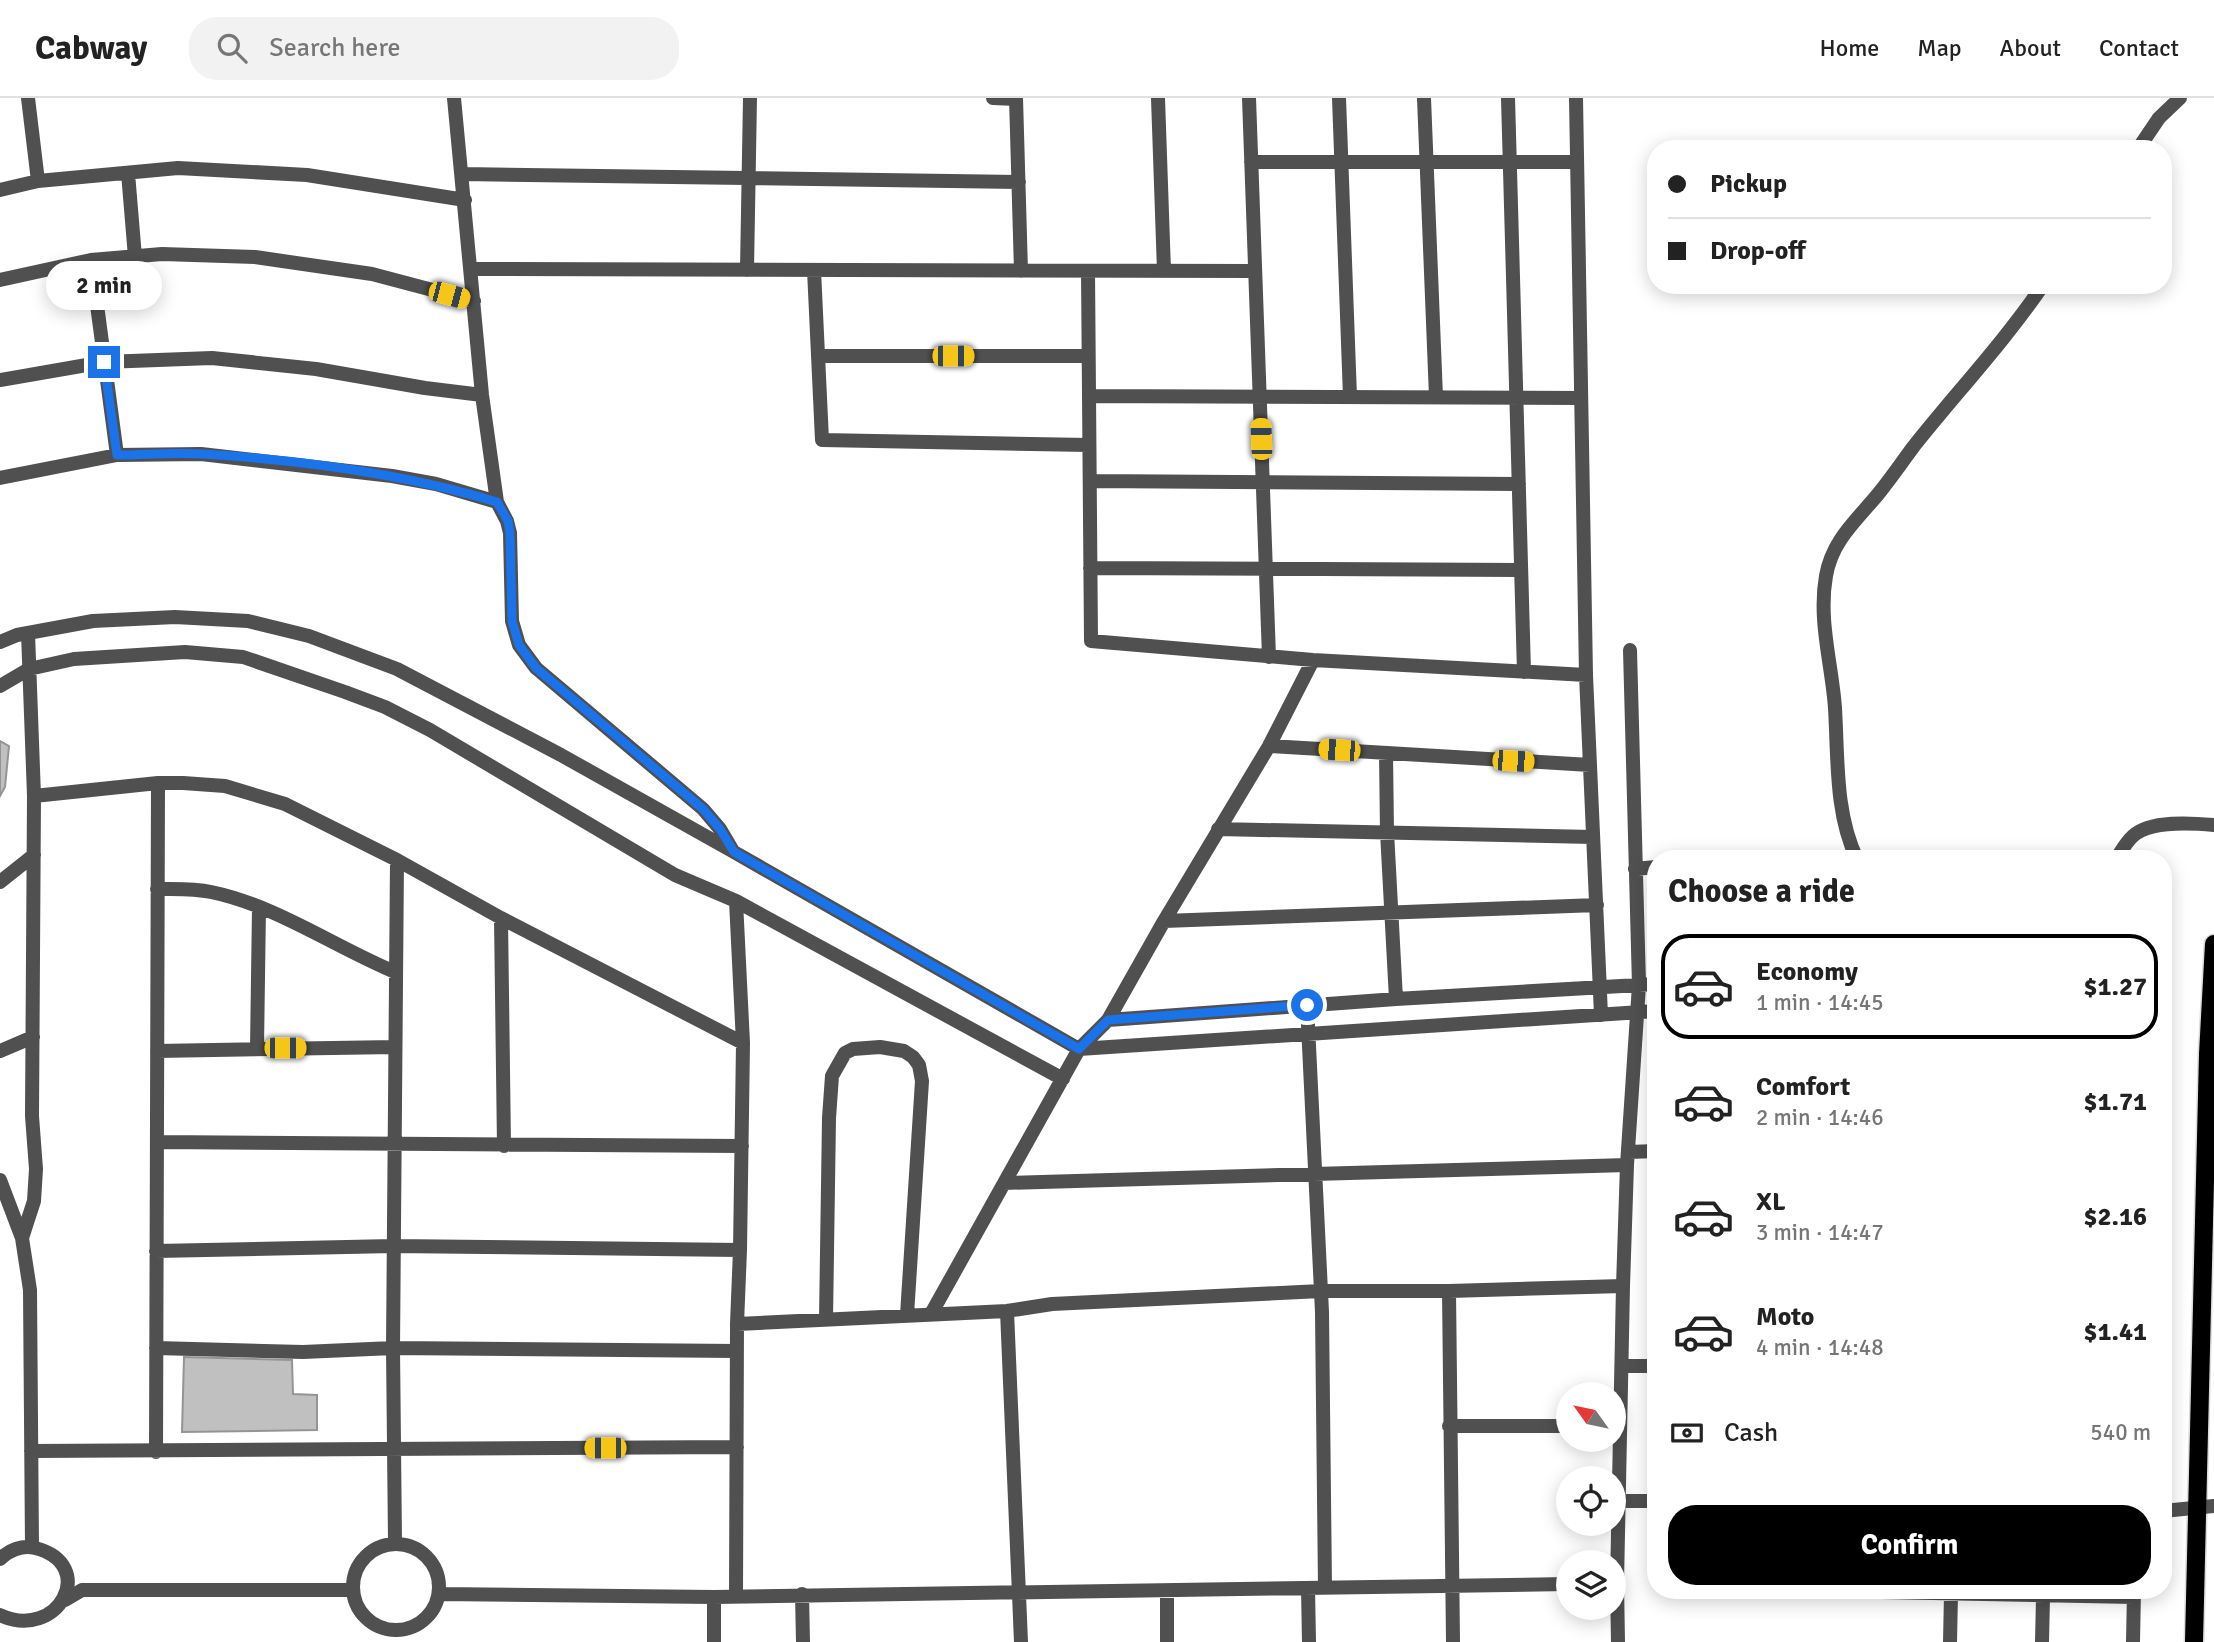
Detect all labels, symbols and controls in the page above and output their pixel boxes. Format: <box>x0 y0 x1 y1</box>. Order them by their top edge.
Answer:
search box <box>189 17 679 80</box>
text: Cabway <box>35 28 147 69</box>
icon: search <box>213 29 251 67</box>
text: Search here <box>269 32 400 64</box>
text: Home <box>1819 33 1879 63</box>
text: Map <box>1917 33 1962 63</box>
text: About <box>2000 33 2061 63</box>
text: Contact <box>2099 33 2179 63</box>
text: Pickup <box>1710 168 1787 200</box>
text: Drop-off <box>1710 235 1806 267</box>
callout: 2 min <box>46 260 162 310</box>
text: 2 min <box>76 271 132 300</box>
car <box>426 279 473 311</box>
route end <box>88 346 120 378</box>
car <box>933 346 975 367</box>
car <box>1250 418 1273 460</box>
car <box>1318 738 1361 762</box>
car <box>1492 749 1535 773</box>
text: Choose a ride <box>1668 872 1855 911</box>
icon: car <box>1672 955 1735 1018</box>
text: Economy <box>1756 956 1858 988</box>
text: $1.27 <box>2083 971 2147 1003</box>
text: 1 min · 14:45 <box>1756 988 1884 1017</box>
route start <box>1291 989 1323 1021</box>
car <box>265 1038 307 1059</box>
icon: car <box>1672 1070 1735 1133</box>
text: Comfort <box>1756 1071 1850 1103</box>
text: $1.71 <box>2083 1086 2147 1118</box>
text: 2 min · 14:46 <box>1756 1103 1884 1132</box>
icon: car <box>1672 1185 1735 1248</box>
text: XL <box>1756 1186 1786 1218</box>
text: $2.16 <box>2083 1201 2147 1233</box>
text: 3 min · 14:47 <box>1756 1218 1884 1247</box>
icon: car <box>1672 1300 1735 1363</box>
text: Moto <box>1756 1301 1814 1333</box>
text: $1.41 <box>2083 1316 2147 1348</box>
text: 4 min · 14:48 <box>1756 1333 1884 1362</box>
north arrow <box>1556 1382 1626 1452</box>
map controls <box>1556 1382 1626 1620</box>
icon: cash <box>1668 1414 1706 1452</box>
text: Cash <box>1724 1417 1778 1449</box>
text: 540 m <box>2090 1418 2151 1447</box>
car <box>585 1438 627 1459</box>
button: locate <box>1556 1466 1626 1536</box>
button: Confirm <box>1668 1505 2151 1585</box>
button: layers <box>1556 1550 1626 1620</box>

